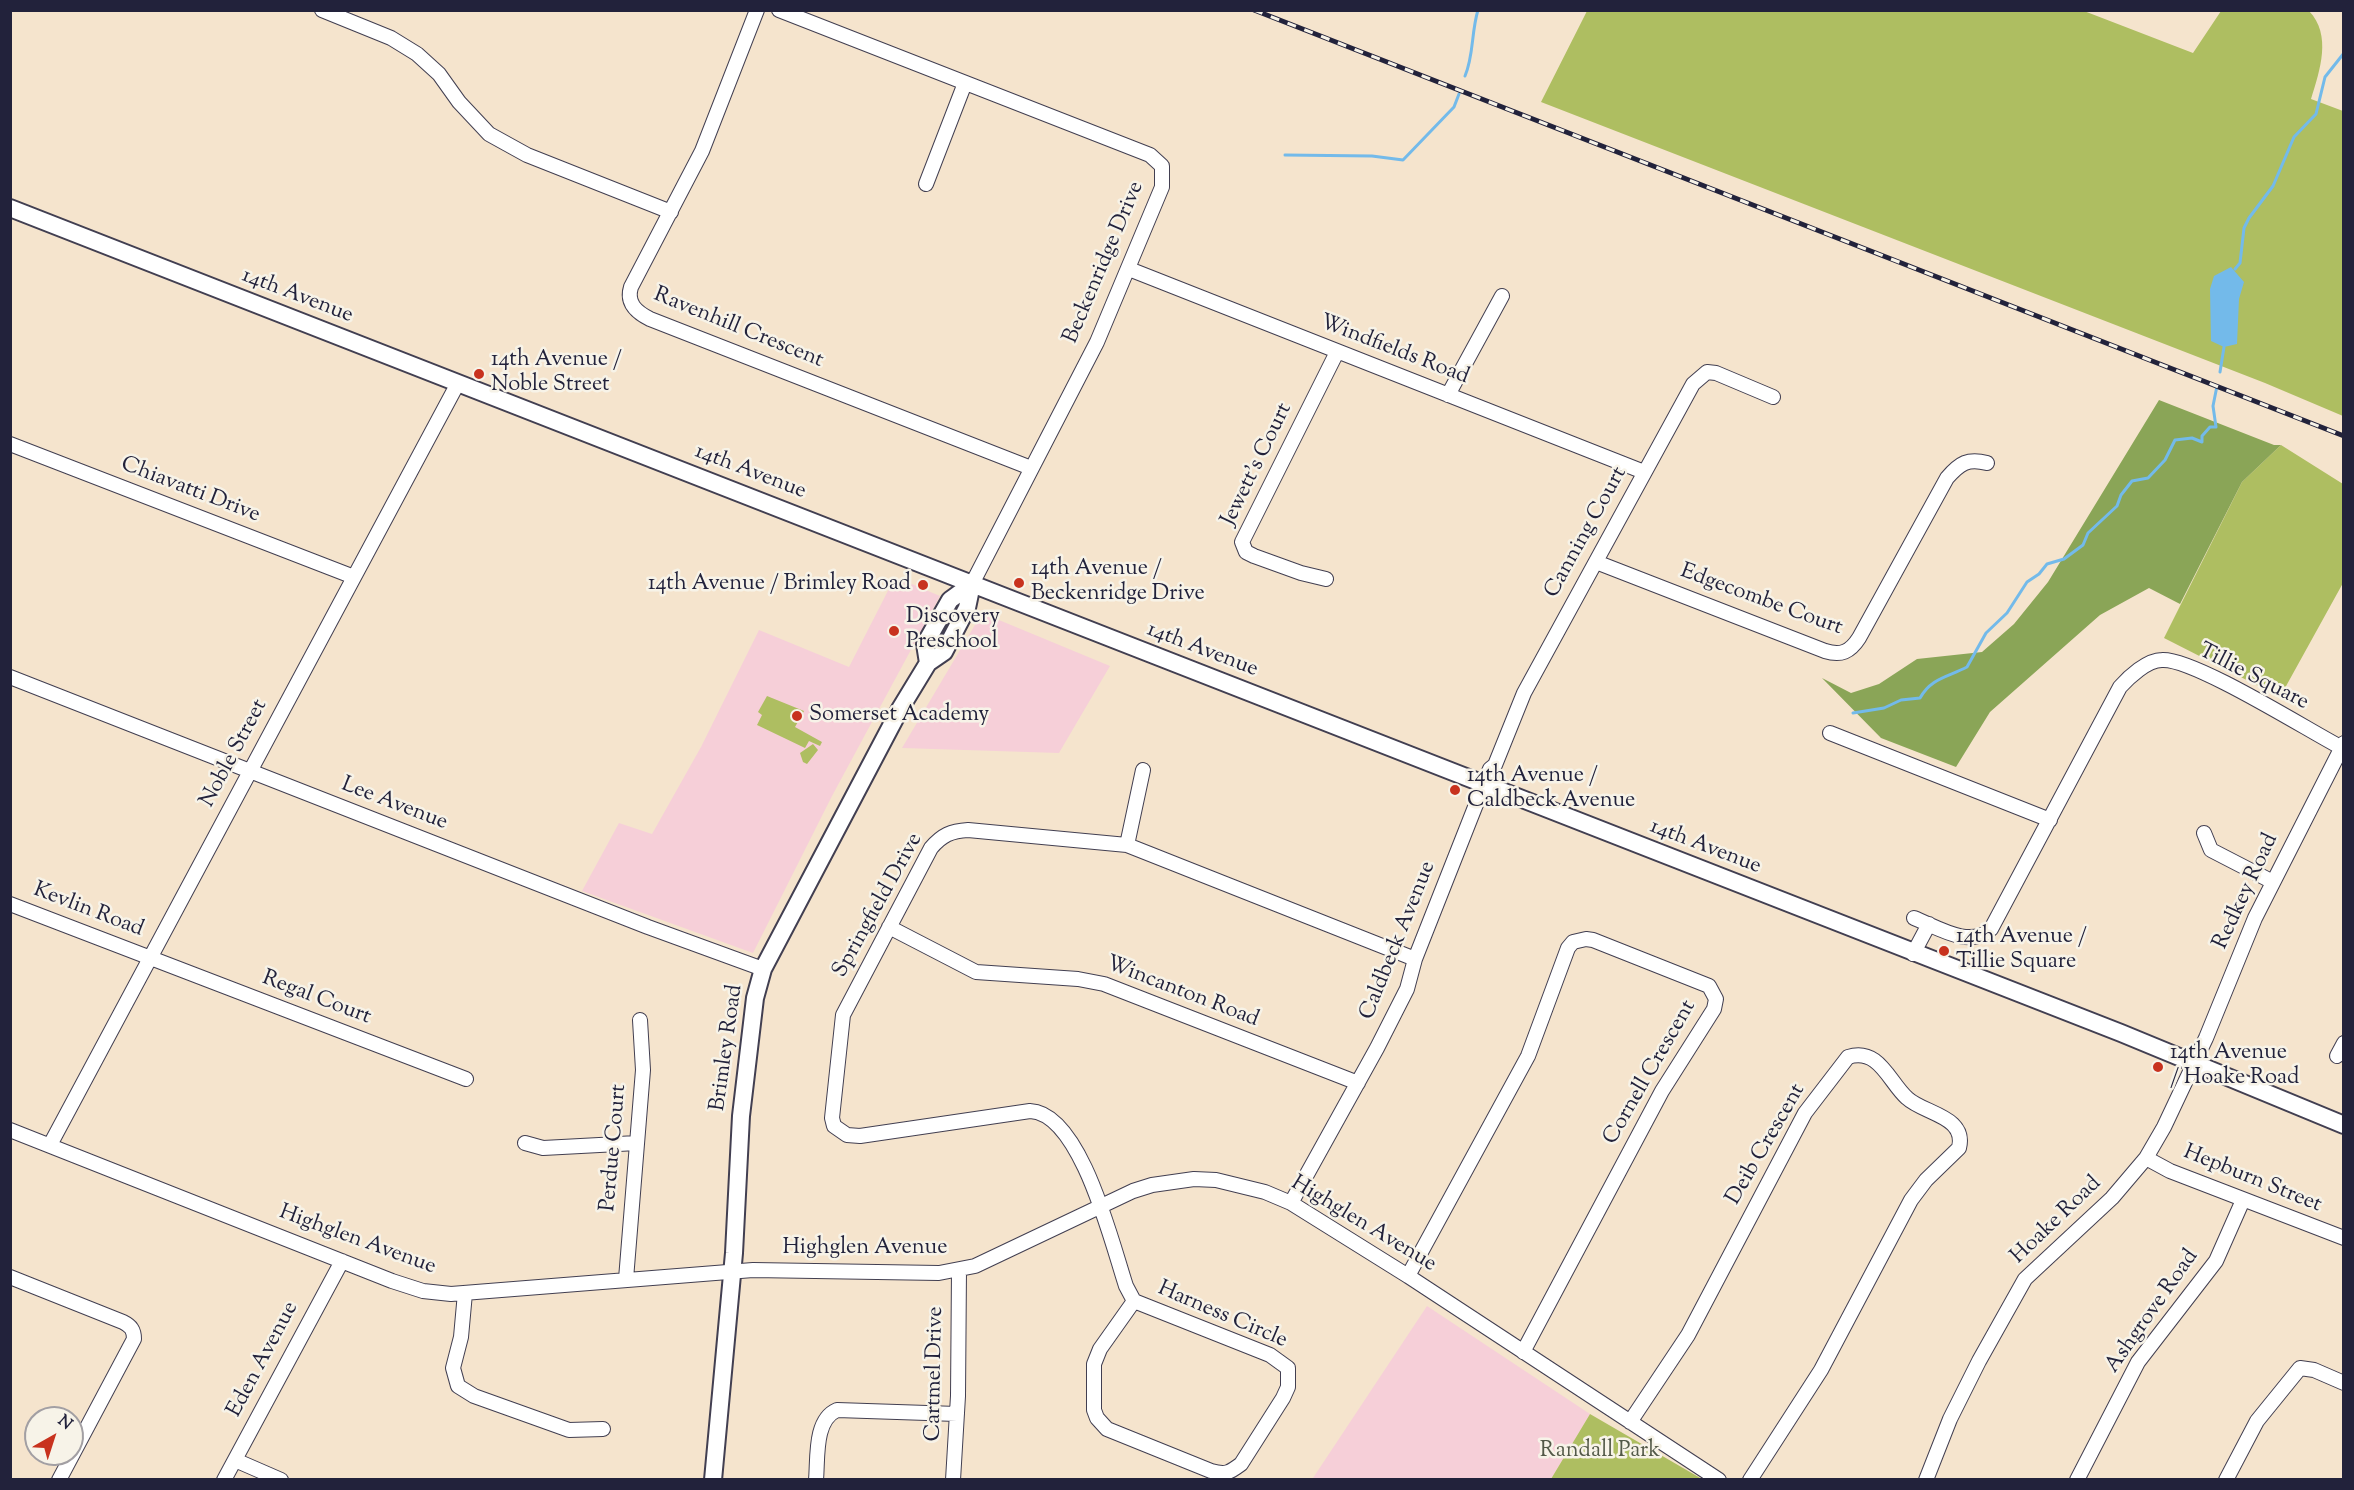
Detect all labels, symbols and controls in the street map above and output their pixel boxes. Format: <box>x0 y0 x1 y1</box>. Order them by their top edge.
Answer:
street label: Beckenridge Drive <box>1059 178 1151 348</box>
street label: 14th Avenue <box>238 264 356 330</box>
street label: Ravenhill Crescent <box>649 283 827 375</box>
street label: Windfields Road <box>1316 310 1472 392</box>
place label: 14th Avenue / Noble Street <box>491 348 622 400</box>
marker: 14th Avenue / Noble Street <box>472 367 486 381</box>
street label: Jewett's Court <box>1217 399 1299 531</box>
street label: 14th Avenue <box>691 440 809 506</box>
street label: Chiavatti Drive <box>117 452 263 530</box>
street label: Canning Court <box>1540 463 1634 603</box>
place label: 14th Avenue / Beckenridge Drive <box>1031 557 1205 608</box>
street label: Edgecombe Court <box>1676 559 1846 643</box>
place label: 14th Avenue / Brimley Road <box>648 572 911 598</box>
marker: 14th Avenue / Beckenridge Drive <box>1012 576 1026 590</box>
marker: 14th Avenue / Brimley Road <box>916 578 930 592</box>
place label: Discovery Preschool <box>906 605 1000 656</box>
street label: 14th Avenue <box>1143 618 1261 684</box>
marker: Discovery Preschool <box>887 624 901 638</box>
street label: Tillie Square <box>2193 639 2313 717</box>
street label: Noble Street <box>195 695 275 813</box>
place label: Somerset Academy <box>809 703 989 729</box>
marker: Somerset Academy <box>790 709 804 723</box>
place label: 14th Avenue / Caldbeck Avenue <box>1467 764 1635 816</box>
street label: Lee Avenue <box>337 773 451 837</box>
marker: 14th Avenue / Caldbeck Avenue <box>1448 783 1462 797</box>
street label: 14th Avenue <box>1646 815 1764 881</box>
street label: Springfield Drive <box>828 829 930 983</box>
street label: Redkey Road <box>2209 830 2285 954</box>
street label: Caldbeck Avenue <box>1355 858 1443 1024</box>
street label: Kevlin Road <box>29 878 147 944</box>
place label: 14th Avenue / Tillie Square <box>1956 925 2087 976</box>
marker: 14th Avenue / Tillie Square <box>1937 944 1951 958</box>
street label: Wincanton Road <box>1102 952 1262 1034</box>
street label: Regal Court <box>258 966 374 1032</box>
street label: Brimley Road <box>706 983 750 1113</box>
street label: Cornell Crescent <box>1599 996 1703 1150</box>
place label: 14th Avenue / Hoake Road <box>2170 1041 2299 1092</box>
marker: 14th Avenue / Hoake Road <box>2151 1060 2165 1074</box>
street label: Deib Crescent <box>1722 1080 1812 1210</box>
street label: Perdue Court <box>596 1083 634 1213</box>
street label: Hepburn Street <box>2179 1140 2325 1220</box>
street label: Highglen Avenue <box>1285 1171 1441 1279</box>
street label: Hoake Road <box>2006 1171 2108 1271</box>
street label: Highglen Avenue <box>275 1200 439 1282</box>
street label: Highglen Avenue <box>782 1236 948 1262</box>
street label: Ashgrove Road <box>2101 1245 2205 1379</box>
street label: Harness Circle <box>1153 1277 1291 1355</box>
street label: Eden Avenue <box>223 1298 305 1422</box>
street label: Cartmel Drive <box>922 1306 950 1442</box>
north arrow <box>24 1406 84 1466</box>
text: N <box>52 1410 77 1436</box>
park label: Randall Park <box>1540 1439 1660 1465</box>

